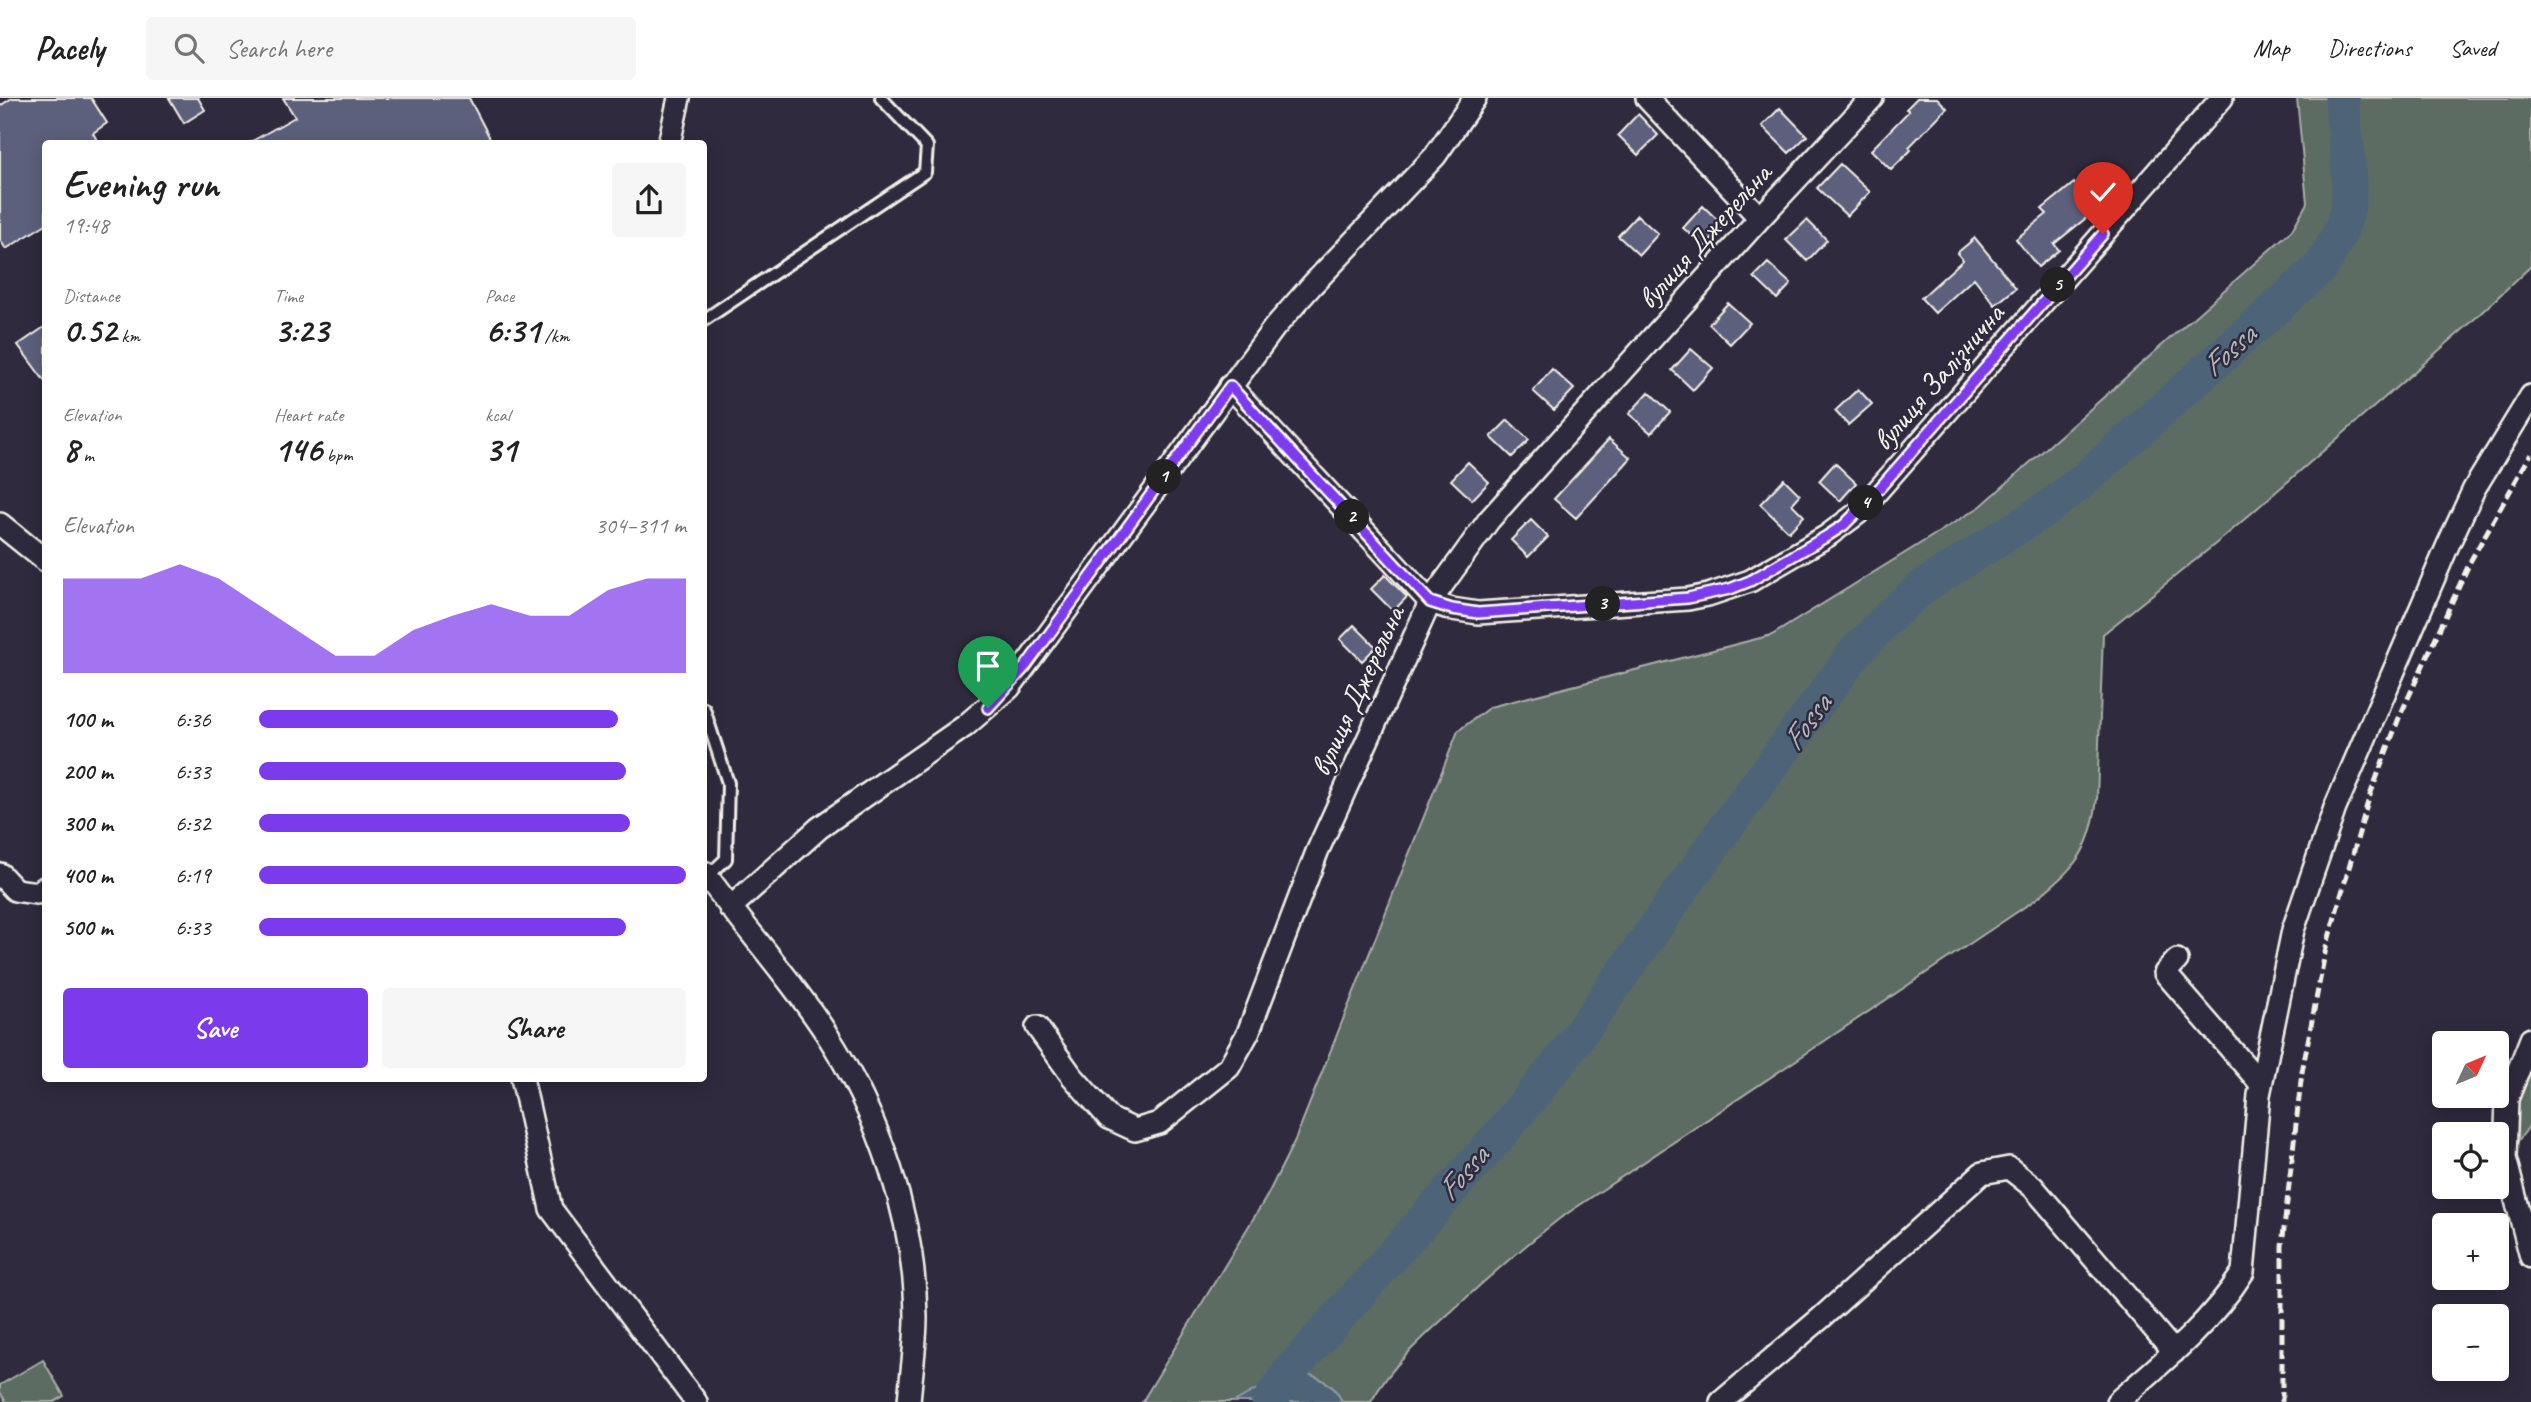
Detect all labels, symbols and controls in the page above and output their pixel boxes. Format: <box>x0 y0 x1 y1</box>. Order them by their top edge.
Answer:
search box <box>146 17 636 80</box>
text: Pacely <box>35 27 104 69</box>
icon: search <box>170 29 208 67</box>
text: Search here <box>226 32 332 65</box>
text: Map <box>2253 33 2290 63</box>
text: Directions <box>2328 33 2411 63</box>
text: Saved <box>2449 33 2496 63</box>
street label: вулиця Джерельна <box>1629 153 1781 317</box>
text: Evening run <box>63 161 219 208</box>
pin <box>2073 162 2133 234</box>
button: share <box>612 163 686 237</box>
icon: check <box>2084 173 2122 211</box>
text: 19:48 <box>63 211 109 240</box>
pin: 5 <box>2040 268 2076 302</box>
text: 5 <box>2053 272 2062 296</box>
text: Distance <box>63 284 120 308</box>
text: Time <box>274 284 303 308</box>
text: Pace <box>485 284 514 308</box>
street label: вулиця Залізнична <box>1864 294 2014 458</box>
text: 0.52 <box>63 308 117 353</box>
text: 3:23 <box>274 308 328 353</box>
text: 6:31 <box>485 308 540 353</box>
water label: Fossa <box>2192 313 2267 386</box>
text: km <box>117 324 140 348</box>
text: /km <box>540 324 569 348</box>
text: Elevation <box>63 403 121 427</box>
text: Heart rate <box>274 403 343 427</box>
text: kcal <box>485 403 510 427</box>
text: 8 <box>63 427 79 472</box>
text: 146 <box>274 427 322 472</box>
text: 31 <box>485 427 517 472</box>
text: m <box>79 443 94 467</box>
text: bpm <box>322 443 353 467</box>
pin: 1 <box>1146 460 1182 494</box>
text: 1 <box>1159 464 1168 488</box>
pin: 4 <box>1848 486 1884 520</box>
text: 4 <box>1861 490 1870 514</box>
pin: 2 <box>1334 500 1370 534</box>
text: 2 <box>1347 504 1356 528</box>
text: Elevation <box>63 511 134 540</box>
text: 304–311 m <box>595 511 686 540</box>
pin: 3 <box>1586 587 1620 622</box>
text: 3 <box>1598 591 1607 615</box>
street label: вулиця Джерельна <box>1301 598 1414 782</box>
pin <box>958 636 1018 708</box>
icon: arrive <box>969 647 1007 685</box>
water label: Fossa <box>1772 683 1842 759</box>
text: 100 m <box>63 705 113 734</box>
text: 6:36 <box>175 705 211 734</box>
text: 200 m <box>63 757 113 786</box>
text: 6:33 <box>175 757 211 786</box>
text: 300 m <box>63 809 113 838</box>
text: 6:32 <box>175 809 211 838</box>
text: 400 m <box>63 861 113 890</box>
text: 6:19 <box>175 861 211 890</box>
text: 500 m <box>63 913 112 942</box>
text: 6:33 <box>175 913 211 942</box>
button: Save <box>63 988 368 1068</box>
button: Share <box>382 988 686 1068</box>
north arrow <box>2432 1031 2510 1108</box>
map controls <box>2432 1031 2509 1381</box>
button: locate <box>2432 1122 2509 1199</box>
water label: Fossa <box>1427 1135 1500 1209</box>
button: + <box>2432 1213 2509 1290</box>
button: − <box>2432 1304 2509 1381</box>

